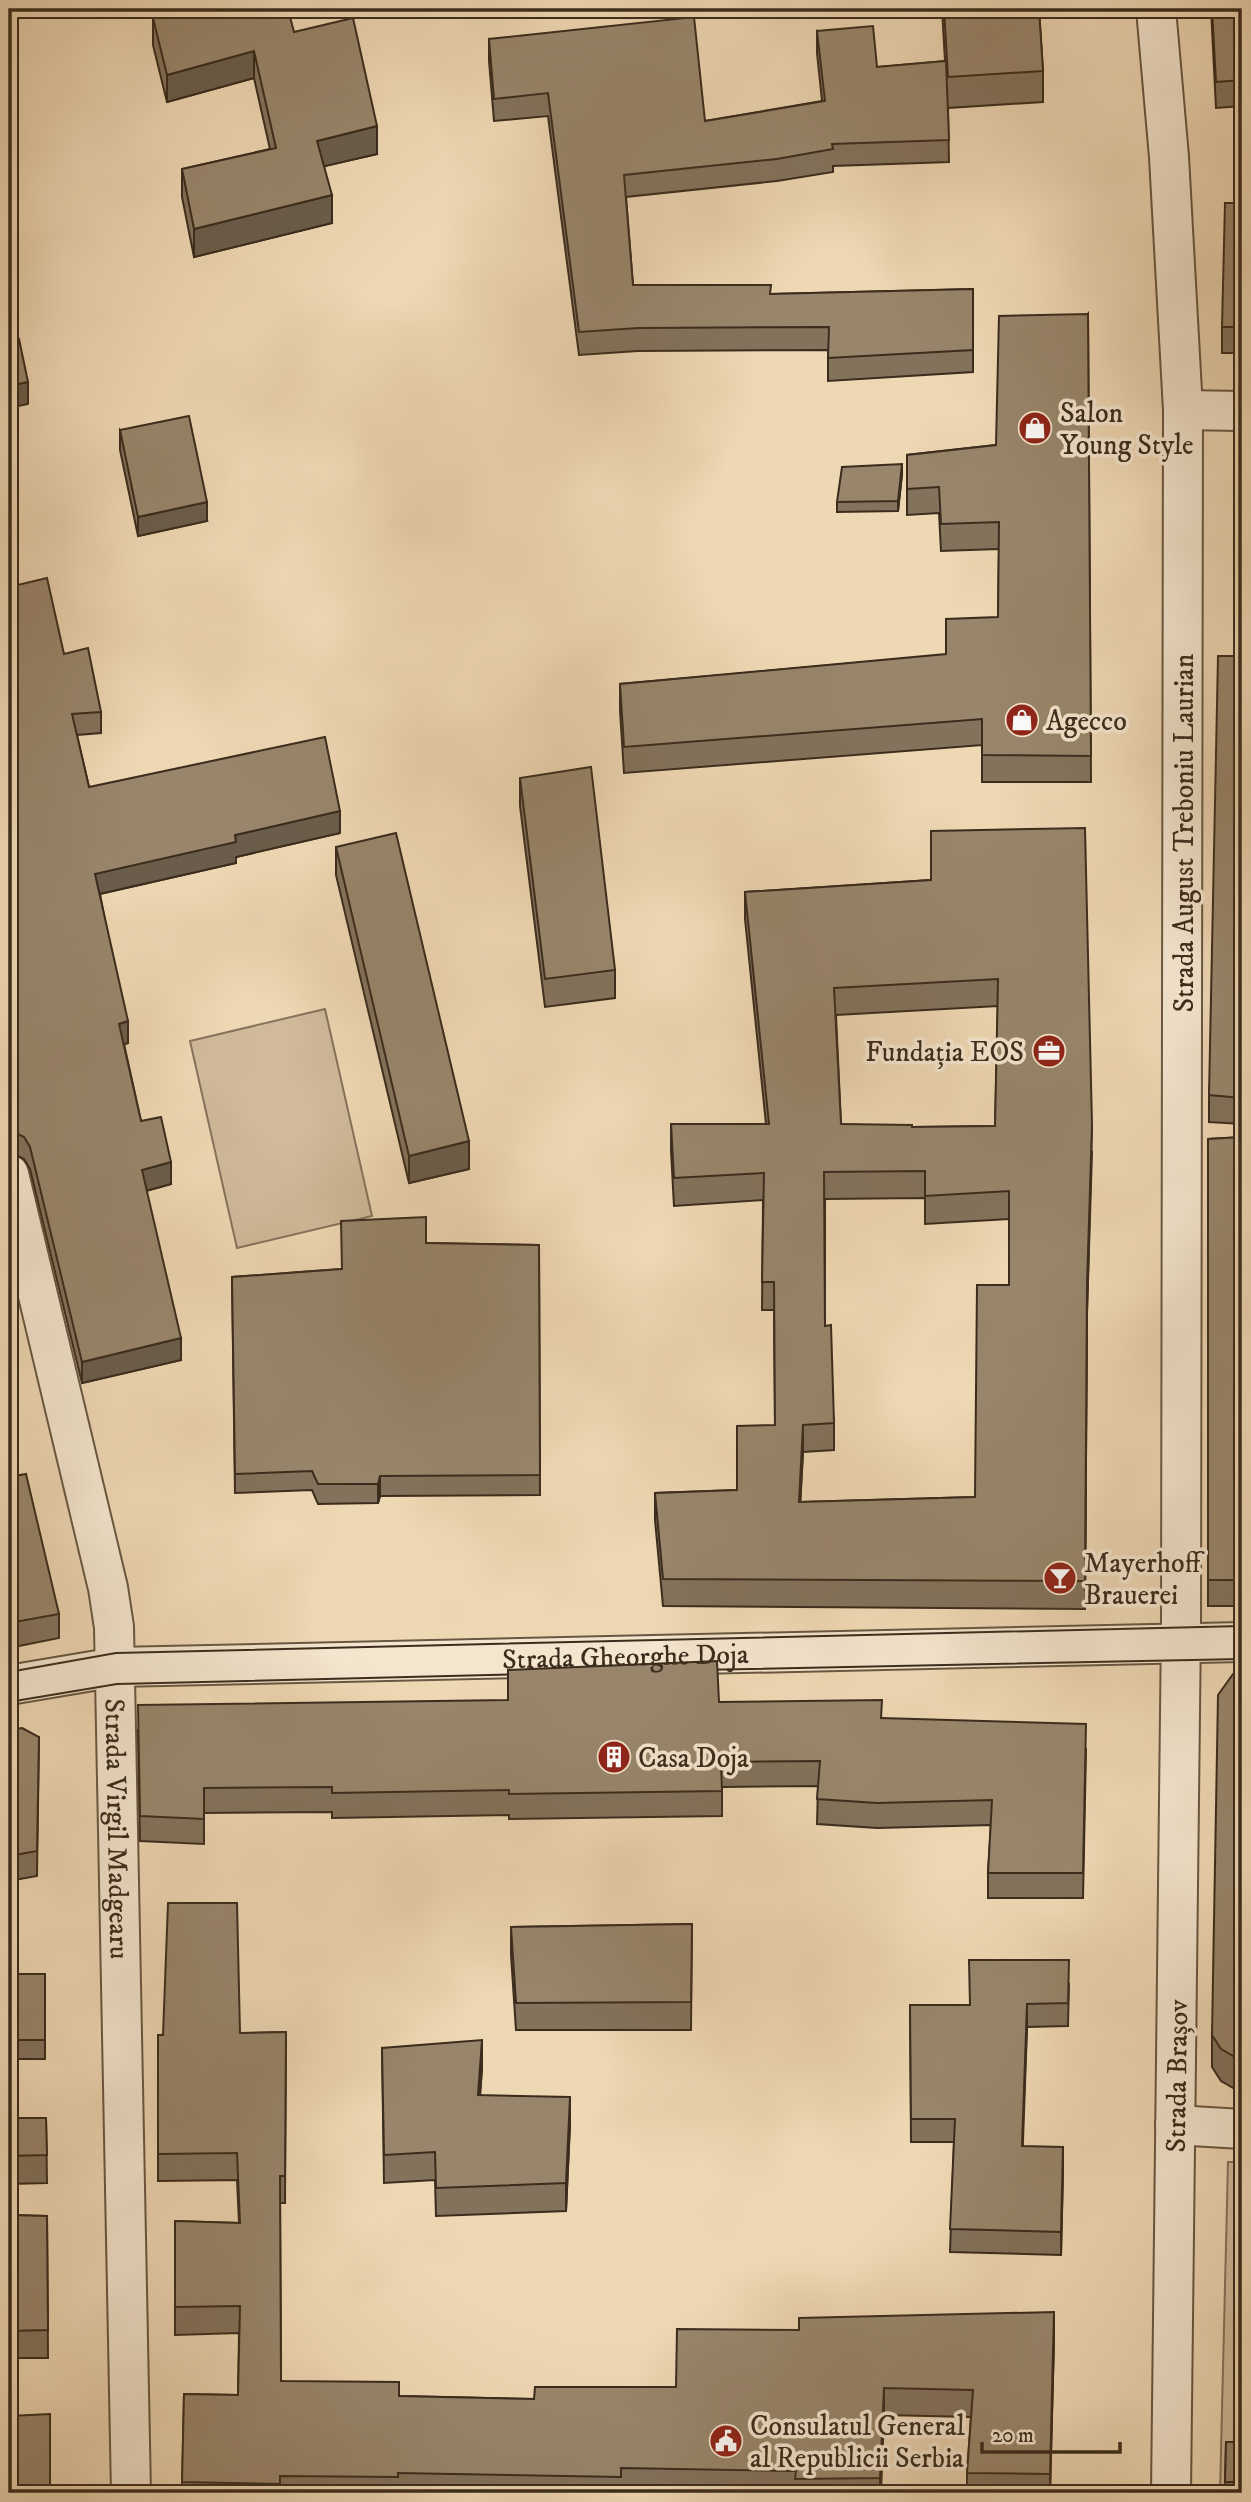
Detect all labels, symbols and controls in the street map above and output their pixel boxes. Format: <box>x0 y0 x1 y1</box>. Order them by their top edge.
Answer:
place label: Salon Young Style <box>1060 396 1194 463</box>
shop icon: Salon Young Style <box>1016 409 1054 447</box>
street label: Strada August Treboniu Laurian <box>1167 653 1202 1012</box>
shop icon: Agecco <box>1003 701 1041 739</box>
place label: Agecco <box>1046 704 1127 739</box>
office icon: Fundația EOS <box>1030 1032 1068 1070</box>
place label: Fundația EOS <box>865 1035 1024 1070</box>
place label: Mayerhoff Brauerei <box>1084 1546 1205 1613</box>
bar icon: Mayerhoff Brauerei <box>1041 1559 1079 1597</box>
street label: Strada Gheorghe Doja <box>502 1637 749 1677</box>
street label: Strada Virgil Madgearu <box>96 1698 137 1960</box>
building icon: Casa Doja <box>595 1738 633 1776</box>
place label: Casa Doja <box>638 1741 749 1776</box>
street label: Strada Brașov <box>1159 1999 1196 2153</box>
place label: Consulatul General al Republicii Serbia <box>750 2409 966 2476</box>
scale bar <box>982 2411 1120 2455</box>
public building icon: Consulatul General al Republicii Serbia <box>707 2422 745 2460</box>
text: 20 m <box>992 2423 1034 2449</box>

